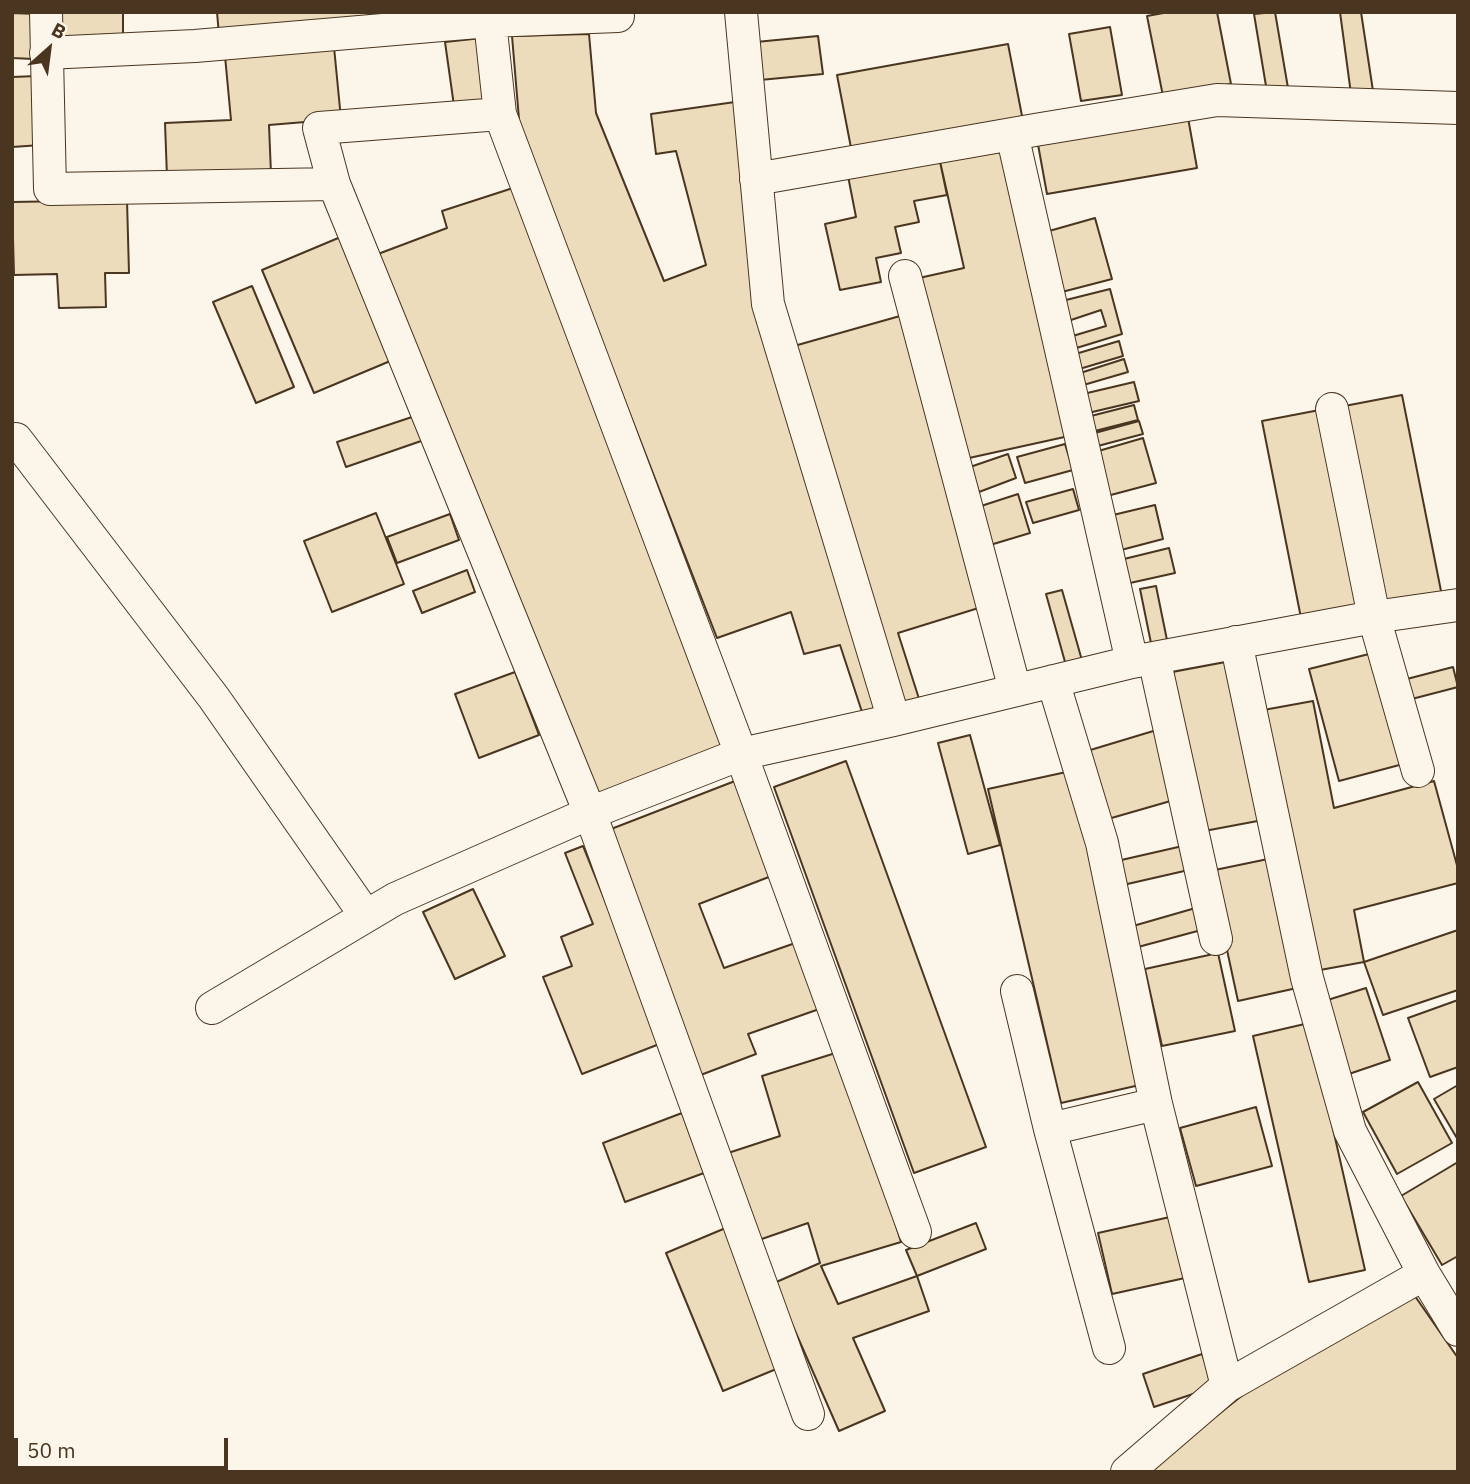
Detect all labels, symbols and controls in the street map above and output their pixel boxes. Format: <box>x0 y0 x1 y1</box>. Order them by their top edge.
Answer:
north arrow <box>14 14 84 84</box>
text: B <box>48 17 70 44</box>
scale bar <box>18 1424 231 1468</box>
text: 50 m <box>27 1436 76 1464</box>

